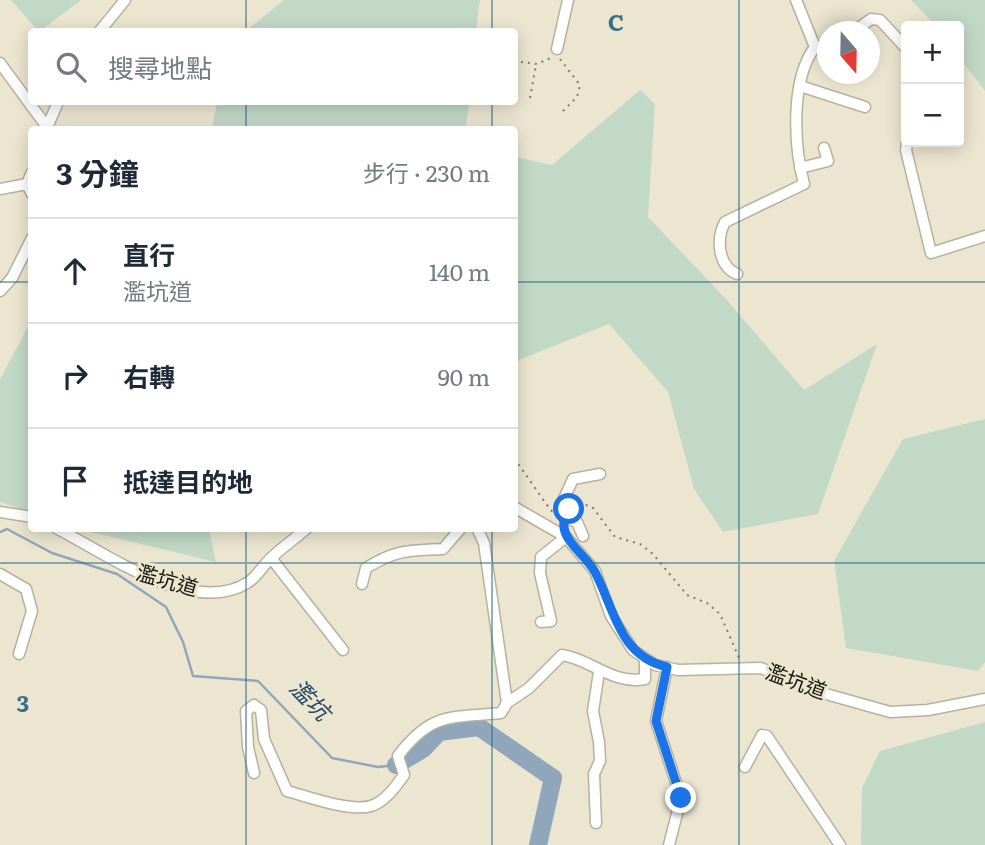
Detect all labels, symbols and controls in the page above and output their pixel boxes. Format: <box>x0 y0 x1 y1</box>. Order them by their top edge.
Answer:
text: C <box>608 4 624 38</box>
north arrow <box>817 21 880 84</box>
map controls <box>901 21 964 147</box>
button: + <box>901 21 964 84</box>
search box <box>28 28 518 105</box>
text: 搜尋地點 <box>108 47 212 86</box>
icon: search <box>52 48 90 86</box>
button: − <box>901 84 964 147</box>
text: 3 分鐘 <box>56 150 139 194</box>
text: 步行 · 230 m <box>363 155 490 189</box>
text: 直行 <box>123 234 175 273</box>
icon: ahead <box>56 252 94 290</box>
text: 140 m <box>429 254 490 288</box>
text: 濫坑道 <box>123 273 192 307</box>
text: 右轉 <box>123 356 175 395</box>
icon: right <box>56 357 94 395</box>
text: 90 m <box>438 359 490 393</box>
text: 抵達目的地 <box>123 461 253 500</box>
icon: arrive <box>56 462 94 500</box>
route start <box>553 493 584 524</box>
street label: 濫坑道 <box>133 555 202 602</box>
street label: 濫坑道 <box>762 654 832 705</box>
water label: 濫坑 <box>283 670 342 729</box>
text: 3 <box>17 685 29 719</box>
route end <box>665 782 696 813</box>

